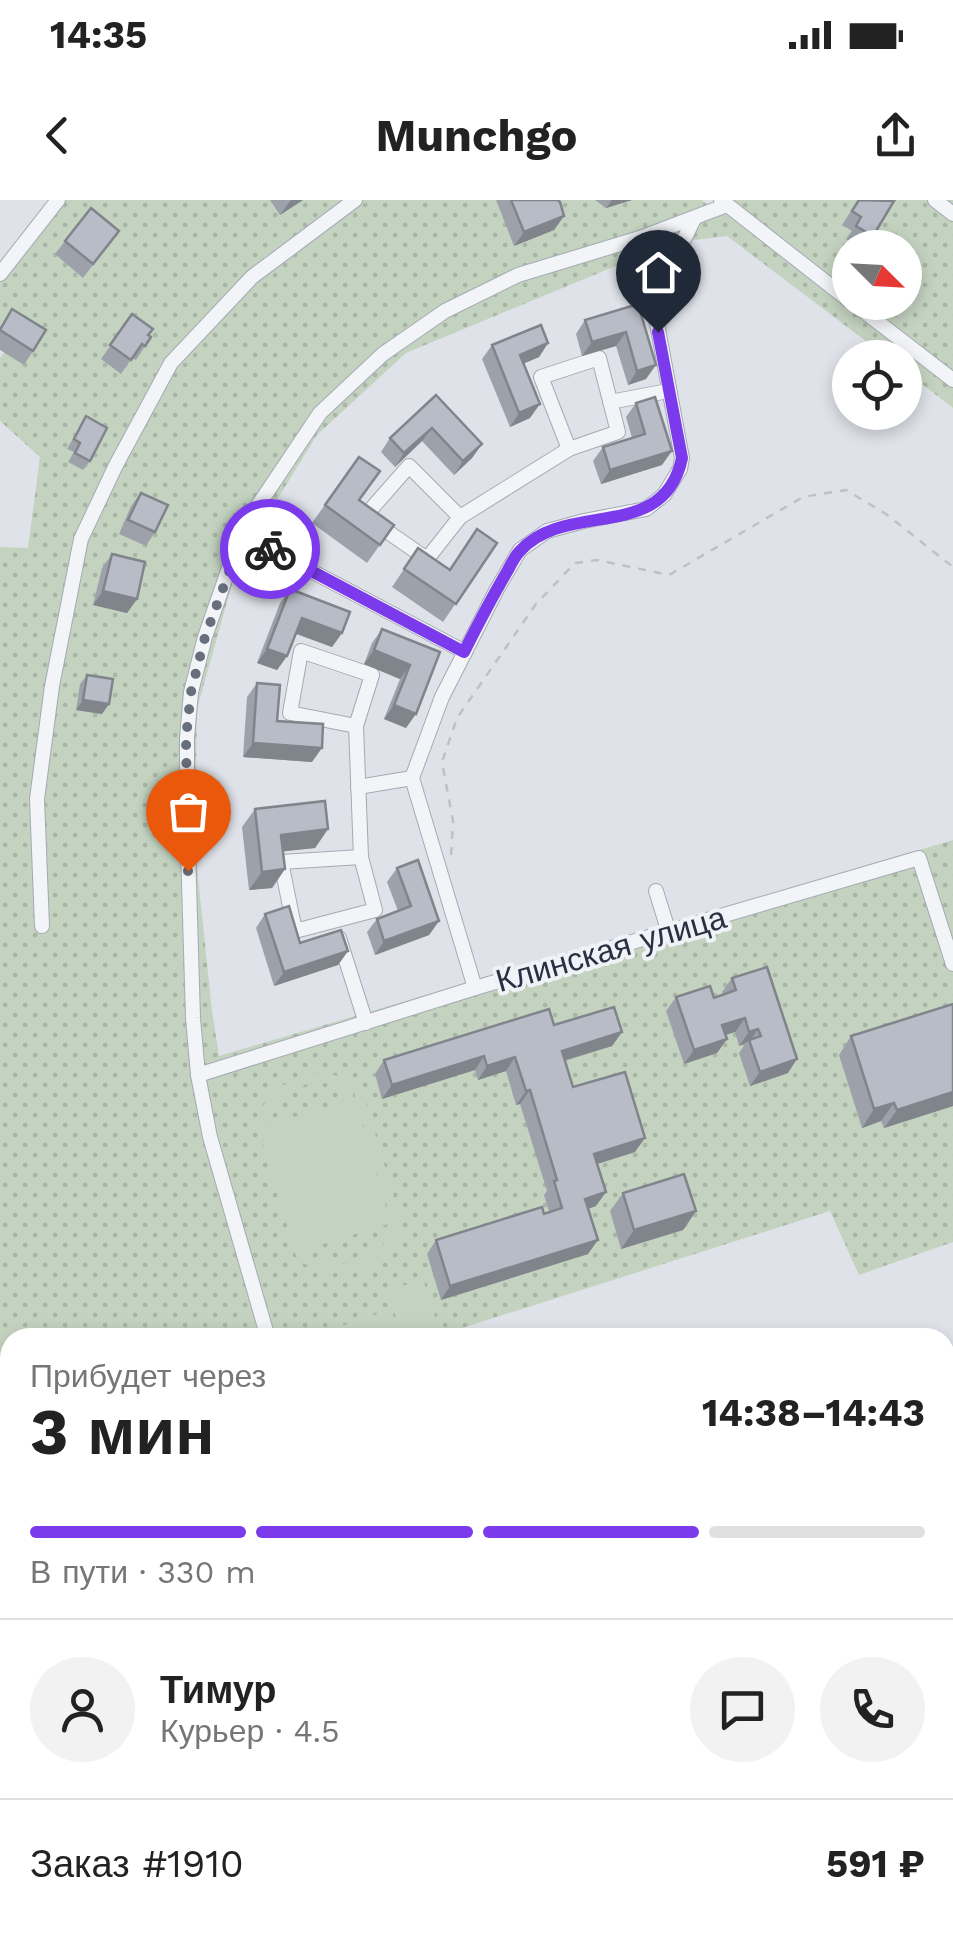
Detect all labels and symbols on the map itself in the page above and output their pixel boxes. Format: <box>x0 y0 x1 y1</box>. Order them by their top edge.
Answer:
pin <box>616 230 701 333</box>
north arrow <box>832 230 922 320</box>
courier <box>220 499 320 599</box>
pin <box>146 769 231 872</box>
street label: Клинская улица <box>492 898 731 1000</box>

